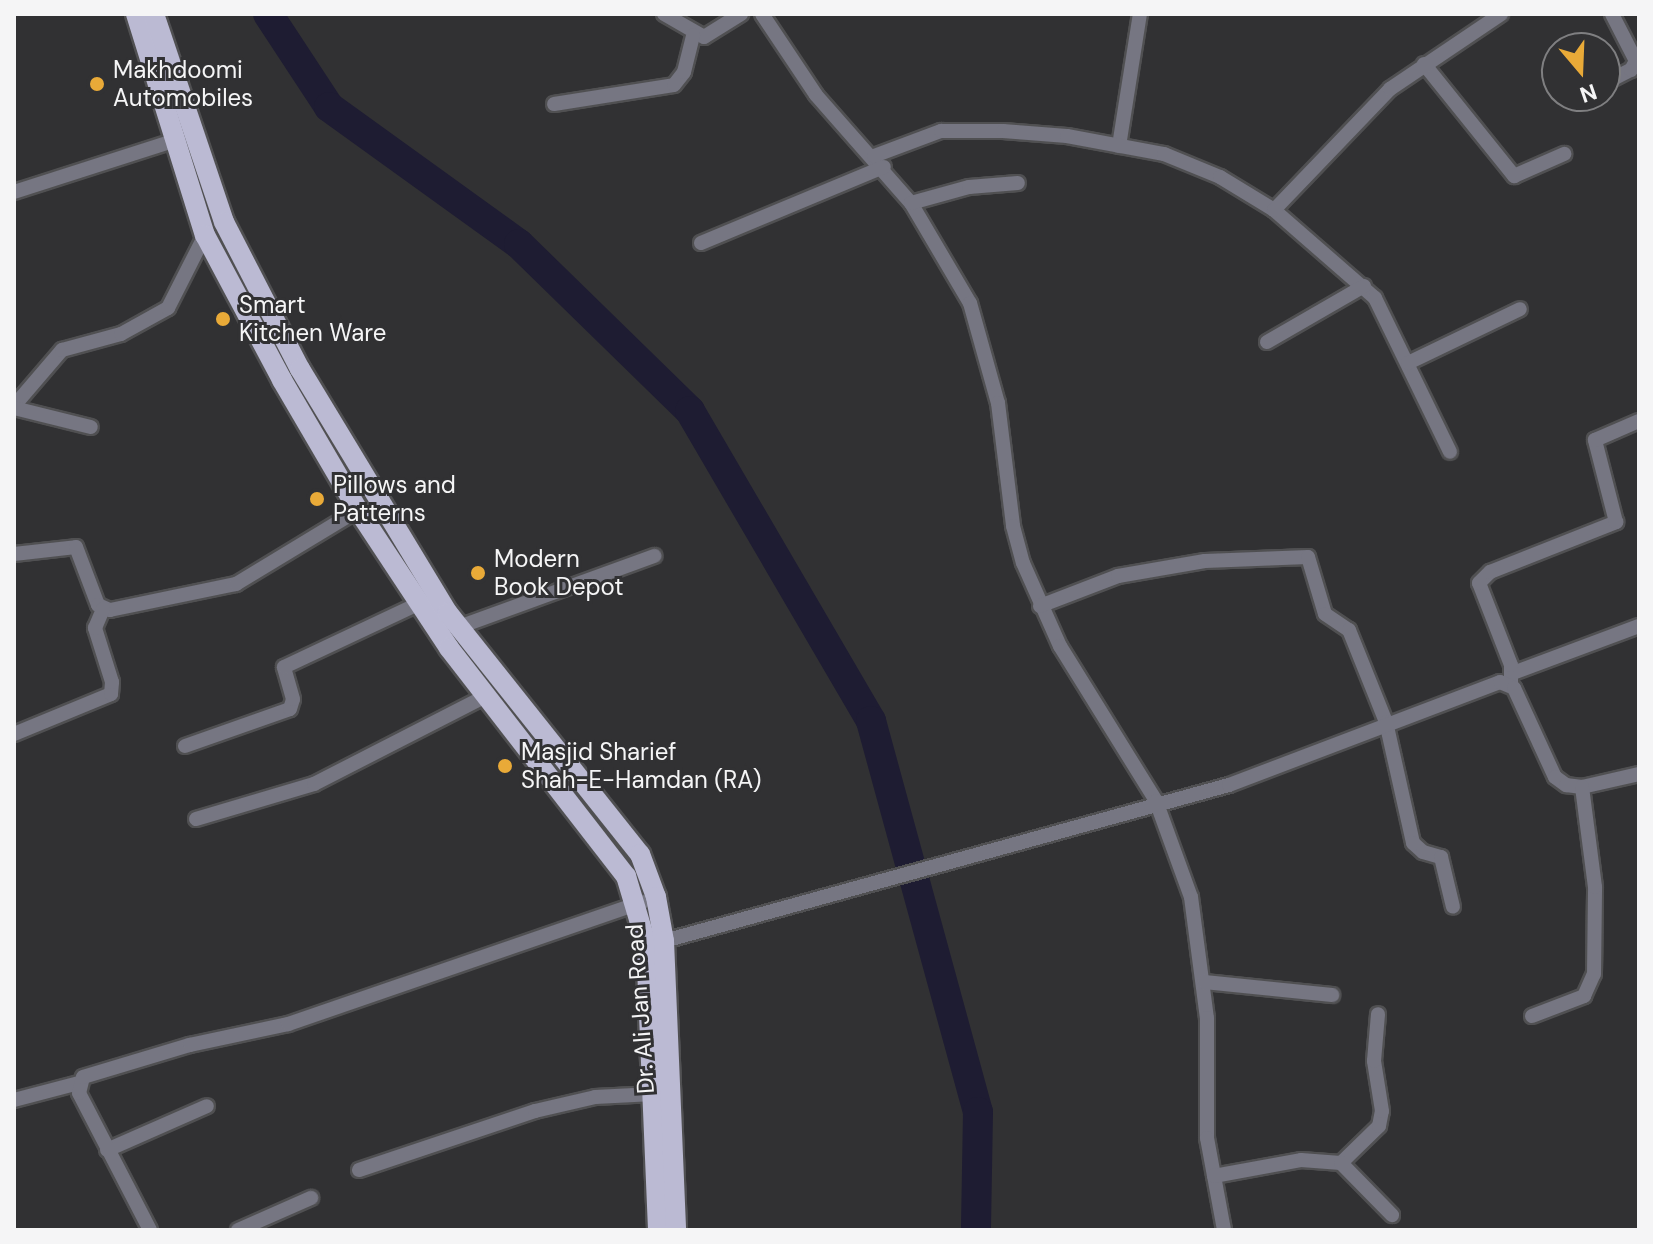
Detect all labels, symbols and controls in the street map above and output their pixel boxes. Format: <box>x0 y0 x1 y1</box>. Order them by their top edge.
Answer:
north arrow <box>1541 32 1621 112</box>
place label: Makhdoomi Automobiles <box>113 56 253 112</box>
marker: Makhdoomi Automobiles <box>88 75 106 93</box>
text: N <box>1576 77 1601 110</box>
place label: Smart Kitchen Ware <box>239 291 386 347</box>
marker: Smart Kitchen Ware <box>214 310 232 328</box>
place label: Pillows and Patterns <box>333 471 456 527</box>
marker: Pillows and Patterns <box>308 490 326 508</box>
place label: Modern Book Depot <box>494 545 624 601</box>
marker: Modern Book Depot <box>469 564 487 582</box>
place label: Masjid Sharief Shah-E-Hamdan (RA) <box>521 738 761 794</box>
marker: Masjid Sharief Shah-E-Hamdan (RA) <box>496 757 514 775</box>
street label: Dr. Ali Jan Road <box>620 923 660 1095</box>

